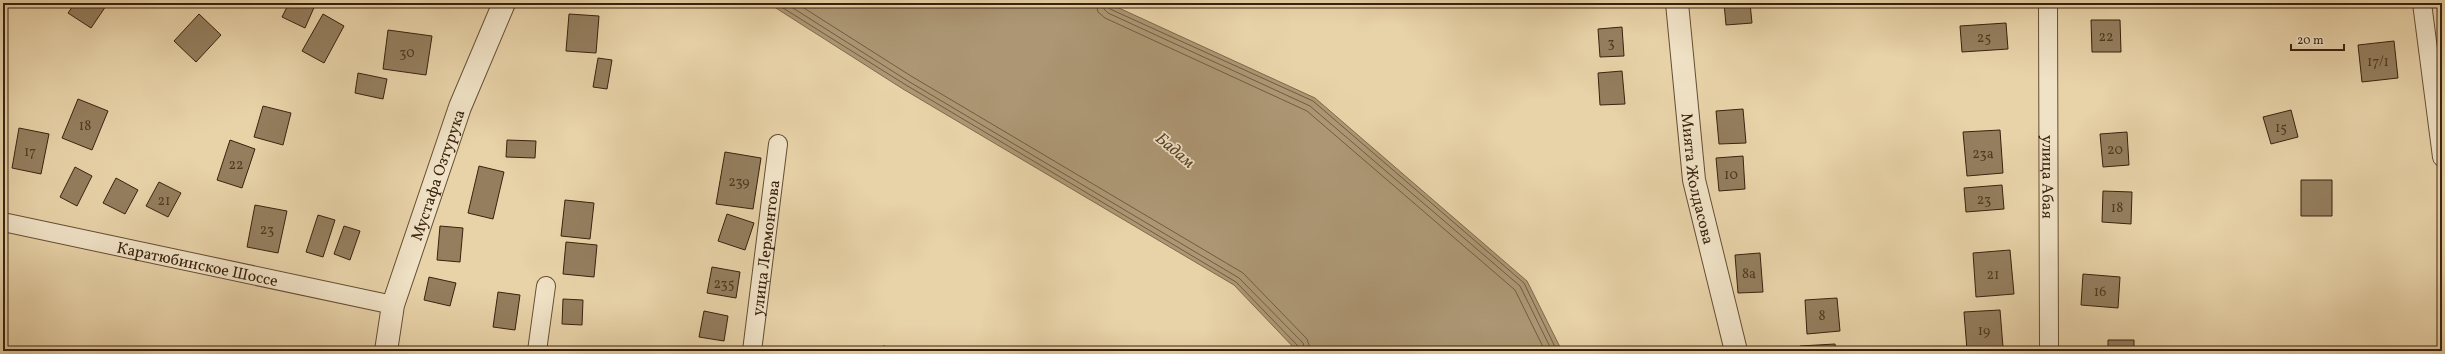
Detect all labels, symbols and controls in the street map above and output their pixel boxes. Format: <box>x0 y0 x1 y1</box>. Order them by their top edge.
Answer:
scale bar <box>2291 26 2344 52</box>
house number: 22 <box>2098 28 2114 47</box>
house number: 25 <box>1977 29 1991 48</box>
text: 20 m <box>2297 33 2324 49</box>
house number: 3 <box>1607 34 1615 53</box>
house number: 30 <box>399 44 415 63</box>
house number: 17/1 <box>2367 53 2389 72</box>
street label: Мустафа Озтурука <box>407 107 471 244</box>
street label: Мията Жолдасова <box>1675 112 1718 247</box>
house number: 18 <box>79 117 91 136</box>
house number: 15 <box>2275 119 2287 138</box>
water label: Бадам <box>1150 128 1200 174</box>
street label: улица Абая <box>2035 135 2058 219</box>
house number: 20 <box>2107 141 2123 160</box>
house number: 17 <box>24 143 36 162</box>
house number: 23а <box>1972 145 1994 164</box>
house number: 22 <box>228 156 244 175</box>
house number: 10 <box>1724 166 1738 185</box>
house number: 239 <box>728 173 750 192</box>
street label: улица Лермонтова <box>747 179 786 317</box>
house number: 23 <box>1977 191 1991 210</box>
house number: 21 <box>158 192 170 211</box>
house number: 18 <box>2111 199 2123 218</box>
house number: 23 <box>260 221 274 240</box>
street label: Каратюбинское Шоссе <box>115 238 280 293</box>
house number: 8а <box>1742 265 1756 284</box>
house number: 21 <box>1987 266 1999 285</box>
house number: 235 <box>713 275 735 294</box>
house number: 16 <box>2094 283 2106 302</box>
house number: 8 <box>1818 307 1826 326</box>
house number: 19 <box>1978 322 1990 341</box>

